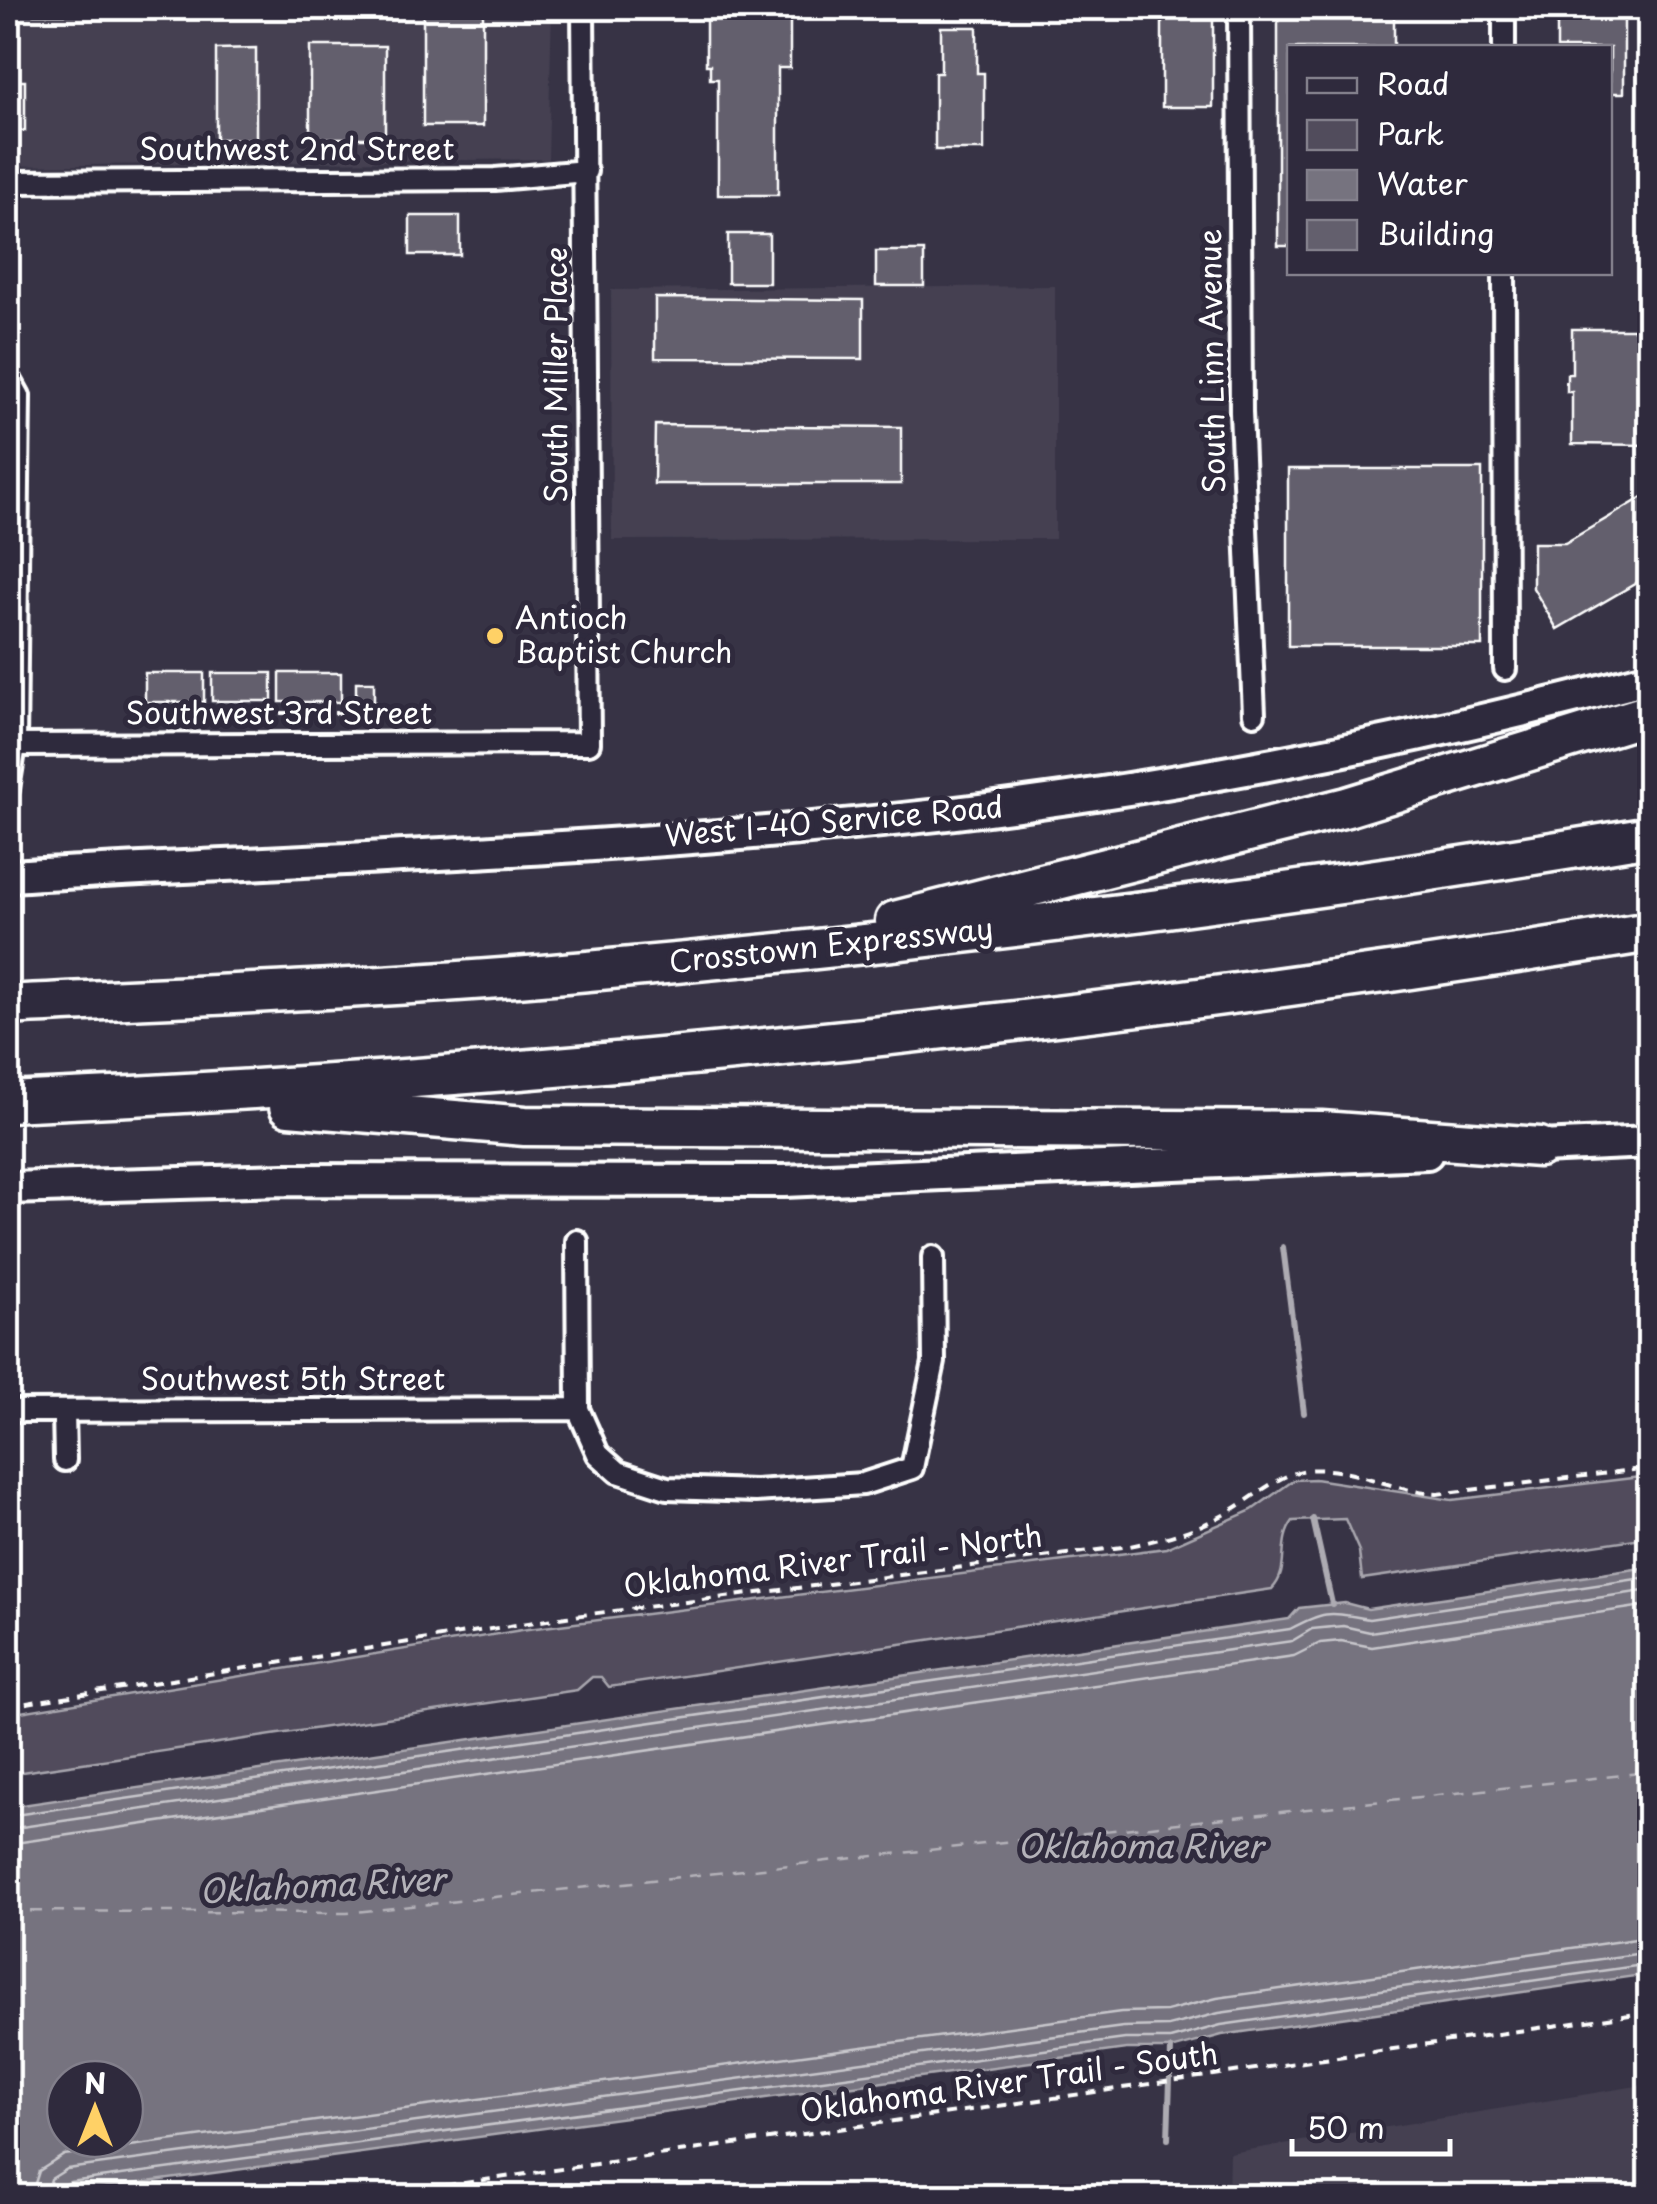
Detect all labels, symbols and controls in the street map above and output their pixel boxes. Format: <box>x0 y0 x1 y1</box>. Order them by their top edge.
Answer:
legend <box>1287 45 1612 275</box>
text: Road <box>1377 60 1450 105</box>
text: Park <box>1377 110 1444 155</box>
street label: Southwest 2nd Street <box>140 125 454 170</box>
text: Water <box>1377 160 1468 205</box>
text: Building <box>1377 210 1494 255</box>
street label: South Linn Avenue <box>1186 229 1235 494</box>
street label: South Miller Place <box>532 247 577 503</box>
place label: Antioch Baptist Church <box>515 594 732 673</box>
marker: Antioch Baptist Church <box>484 625 506 647</box>
street label: Southwest 3rd Street <box>126 689 432 734</box>
street label: West I-40 Service Road <box>663 782 1005 857</box>
street label: Crosstown Expressway <box>666 904 995 983</box>
street label: Southwest 5th Street <box>141 1355 445 1400</box>
street label: Oklahoma River Trail - North <box>621 1511 1045 1608</box>
water label: Oklahoma River <box>1017 1821 1267 1869</box>
water label: Oklahoma River <box>198 1853 450 1914</box>
street label: Oklahoma River Trail - South <box>797 2029 1220 2132</box>
north arrow <box>45 2059 145 2159</box>
text: N <box>84 2061 106 2104</box>
scale bar <box>1292 2094 1450 2156</box>
text: 50 m <box>1307 2104 1385 2149</box>

